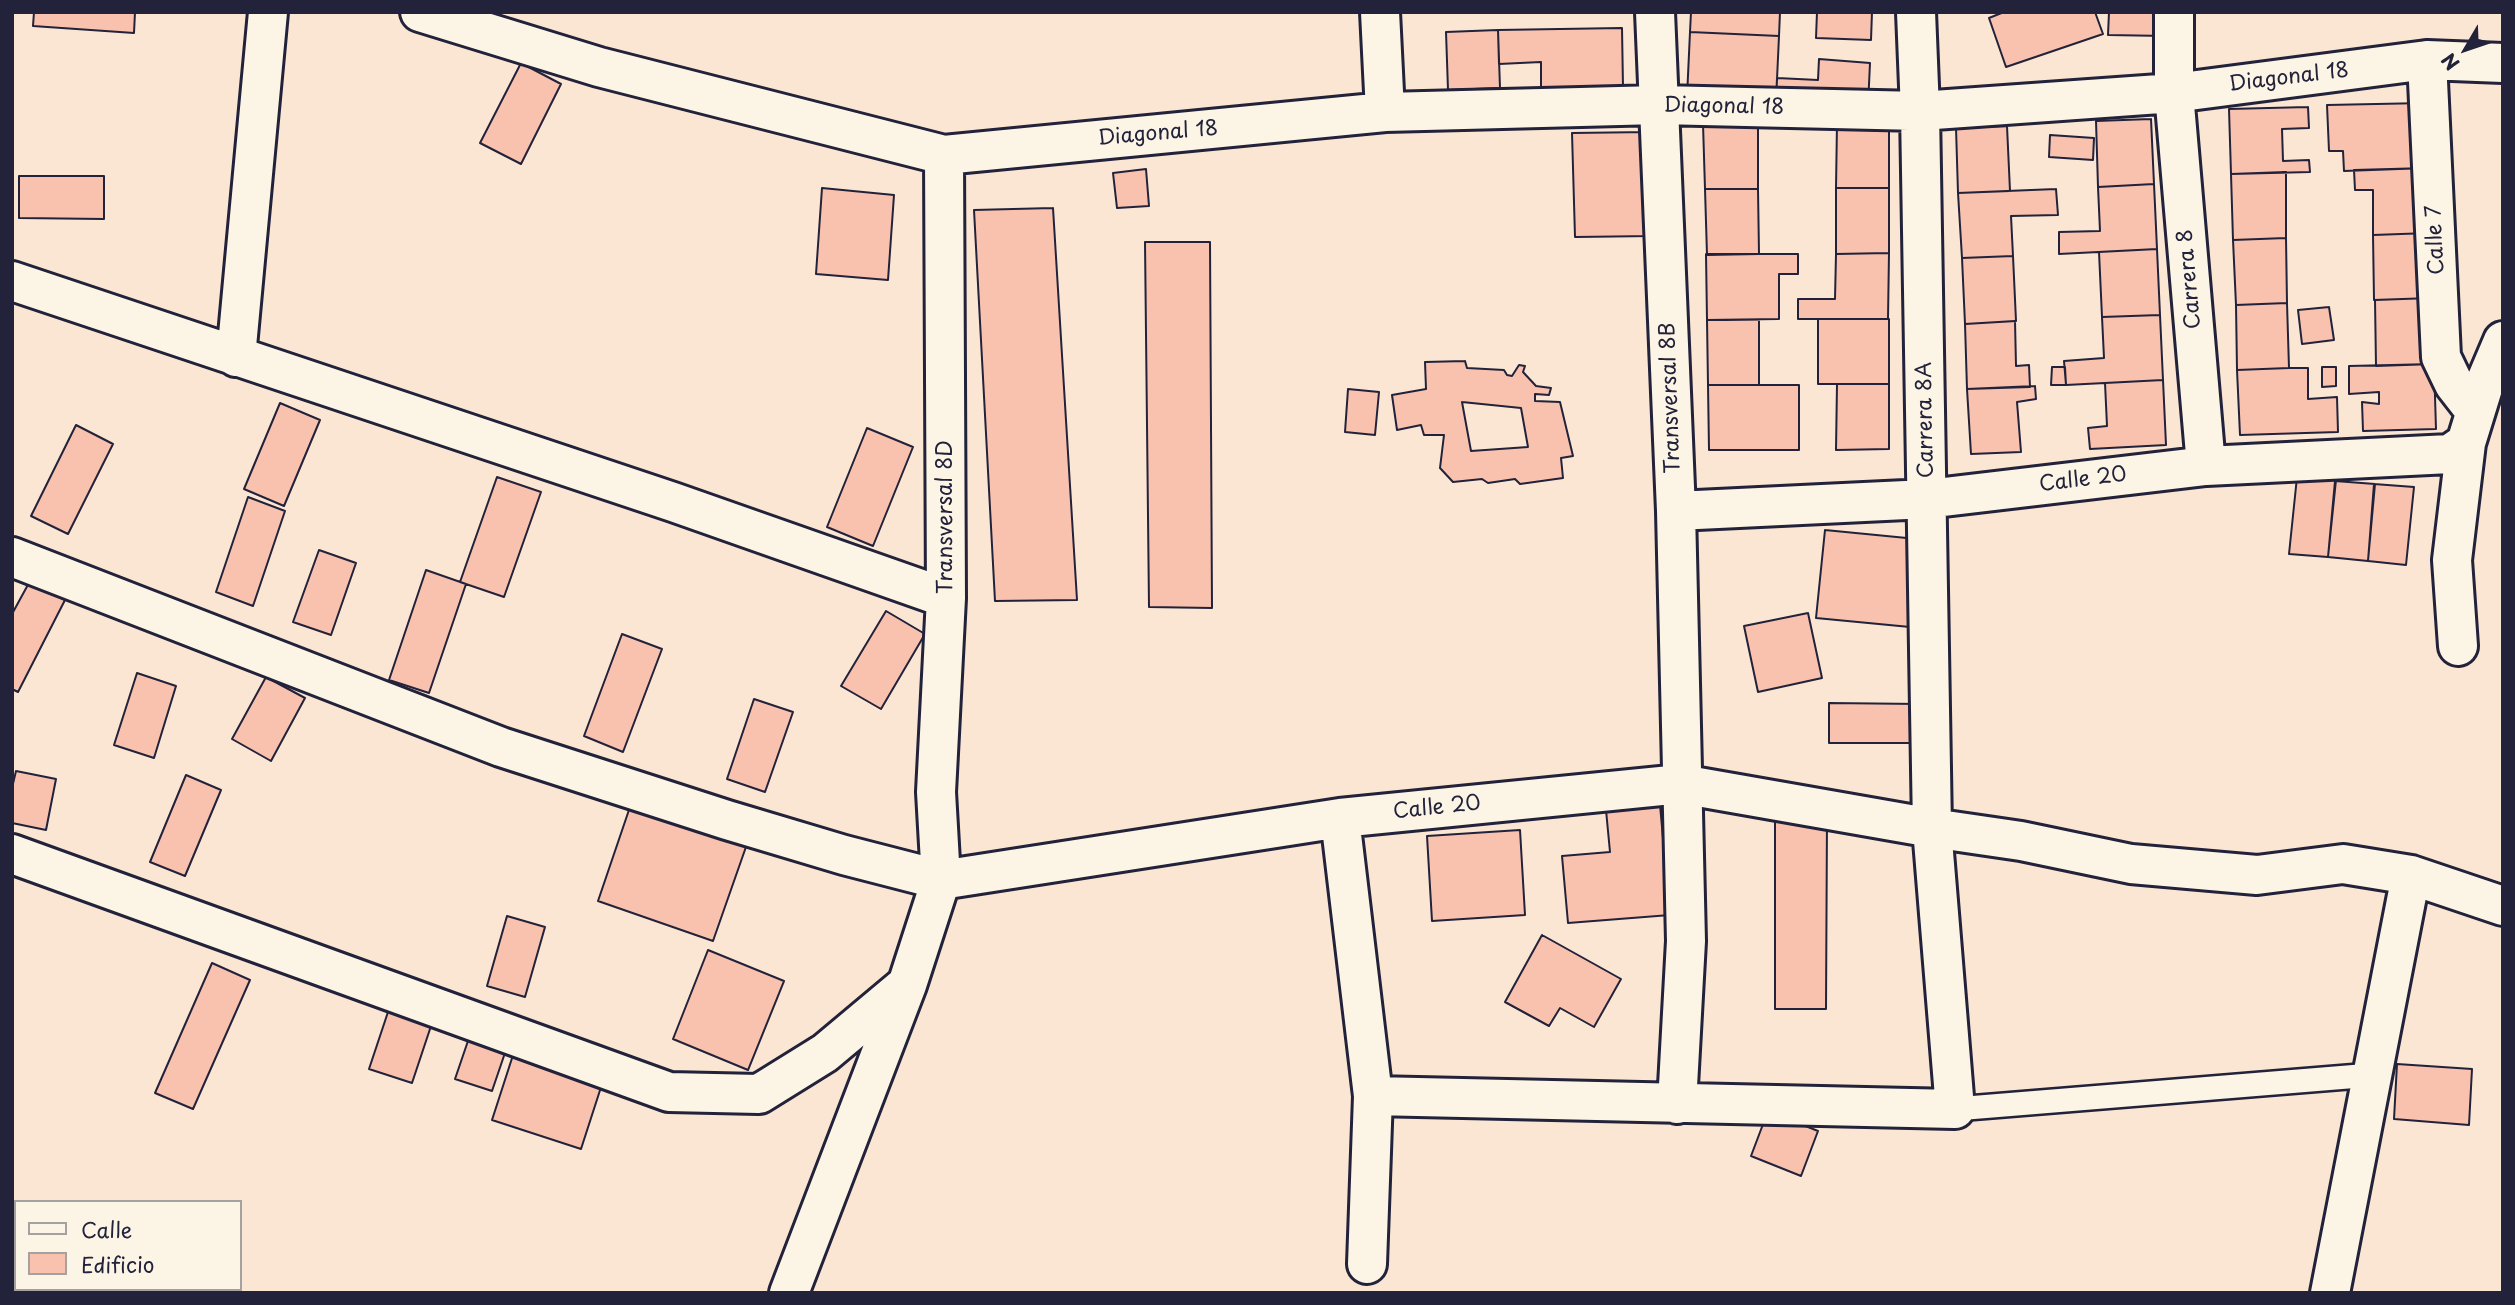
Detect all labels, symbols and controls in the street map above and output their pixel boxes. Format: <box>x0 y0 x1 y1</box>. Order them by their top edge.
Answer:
north arrow <box>2431 14 2501 84</box>
text: N <box>2434 48 2465 77</box>
street label: Diagonal 18 <box>2228 58 2350 98</box>
street label: Diagonal 18 <box>1663 93 1785 121</box>
street label: Diagonal 18 <box>1097 116 1219 152</box>
street label: Calle 7 <box>2422 204 2450 276</box>
street label: Carrera 8 <box>2173 228 2207 330</box>
street label: Transversal 8B <box>1656 322 1686 474</box>
street label: Carrera 8A <box>1912 362 1940 478</box>
street label: Transversal 8D <box>933 440 959 594</box>
street label: Calle 20 <box>2038 462 2128 498</box>
street label: Calle 20 <box>1392 791 1482 825</box>
legend <box>14 1200 242 1291</box>
text: Calle <box>81 1213 132 1245</box>
text: Edificio <box>81 1248 154 1280</box>

